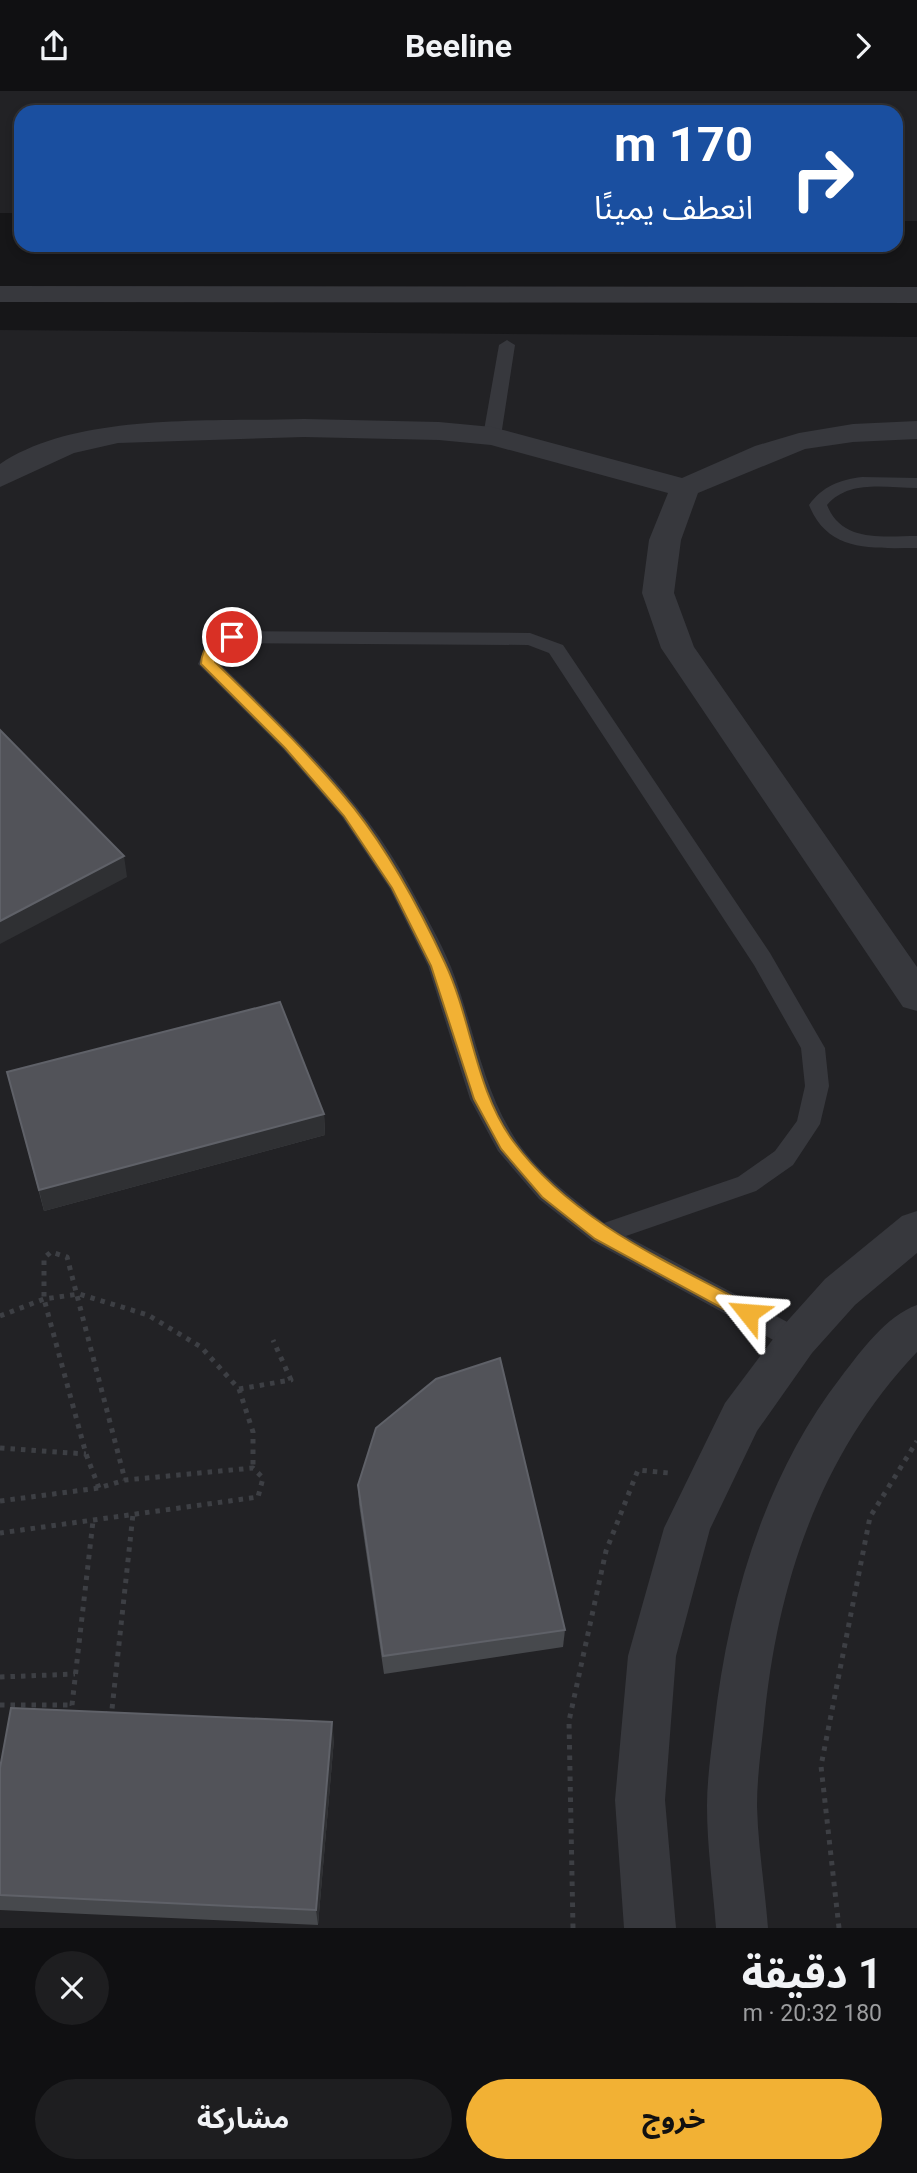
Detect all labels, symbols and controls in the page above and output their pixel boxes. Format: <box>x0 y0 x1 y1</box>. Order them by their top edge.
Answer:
icon: share <box>35 27 73 65</box>
text: Beeline <box>405 27 512 65</box>
icon: forward <box>844 27 882 65</box>
text: 170 m <box>614 116 753 173</box>
icon: right <box>777 133 868 224</box>
text: انعطف يمينًا <box>594 189 753 227</box>
pin <box>202 607 262 667</box>
icon: arrive <box>213 618 251 656</box>
position arrow <box>711 1276 785 1350</box>
text: 1 دقيقة <box>742 1949 882 1998</box>
button: close <box>35 1951 109 2025</box>
text: 180 m · 20:32 <box>743 2000 882 2027</box>
button: مشاركة <box>35 2079 452 2159</box>
button: خروج <box>466 2079 882 2159</box>

